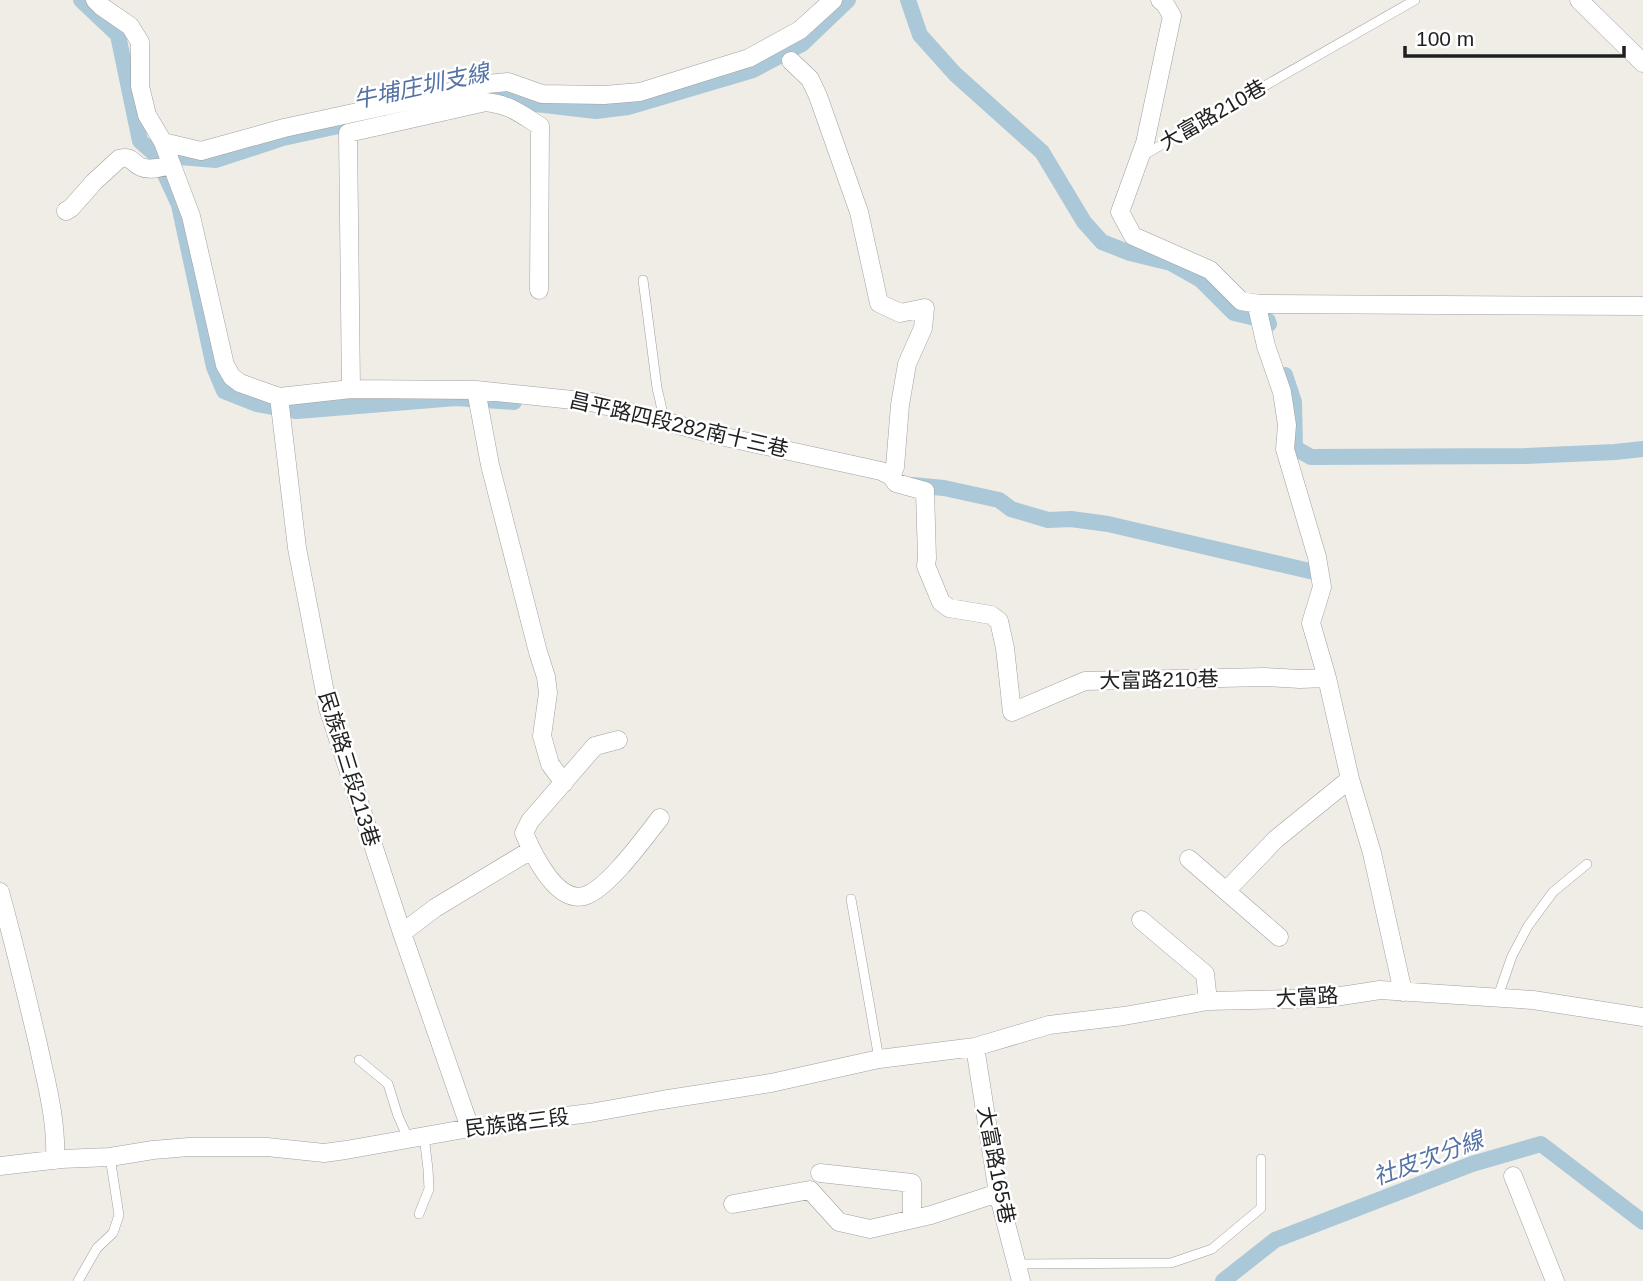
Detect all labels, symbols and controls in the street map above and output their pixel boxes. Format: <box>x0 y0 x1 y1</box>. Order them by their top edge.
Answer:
scale bar <box>1405 14 1624 58</box>
text: 100 m <box>1416 27 1474 50</box>
water label: 牛埔庄圳支線 <box>351 58 494 113</box>
street label: 大富路210巷 <box>1155 75 1270 154</box>
street label: 昌平路四段282南十三巷 <box>567 388 791 461</box>
street label: 大富路210巷 <box>1099 667 1219 692</box>
street label: 民族路三段213巷 <box>315 688 384 849</box>
street label: 大富路 <box>1275 983 1339 1010</box>
street label: 大富路165巷 <box>974 1104 1019 1226</box>
street label: 民族路三段 <box>463 1105 570 1140</box>
water label: 社皮次分線 <box>1370 1125 1489 1190</box>

